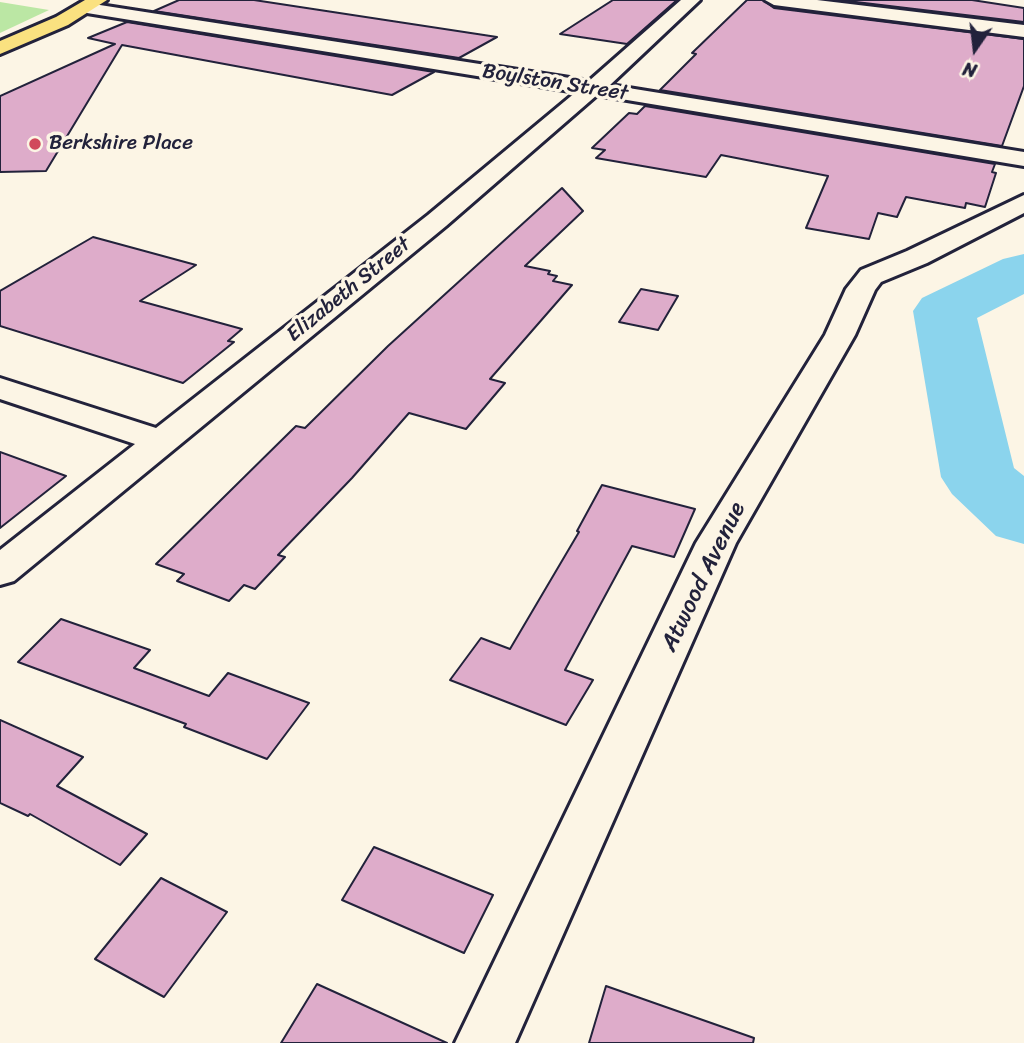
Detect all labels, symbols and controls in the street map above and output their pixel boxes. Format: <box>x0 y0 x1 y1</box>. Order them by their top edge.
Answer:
north arrow <box>940 14 1010 84</box>
text: N <box>959 52 980 87</box>
street label: Boylston Street <box>480 59 630 107</box>
place label: Berkshire Place <box>49 131 193 157</box>
marker: Berkshire Place <box>27 136 43 152</box>
street label: Elizabeth Street <box>282 232 416 348</box>
street label: Atwood Avenue <box>655 498 753 656</box>

